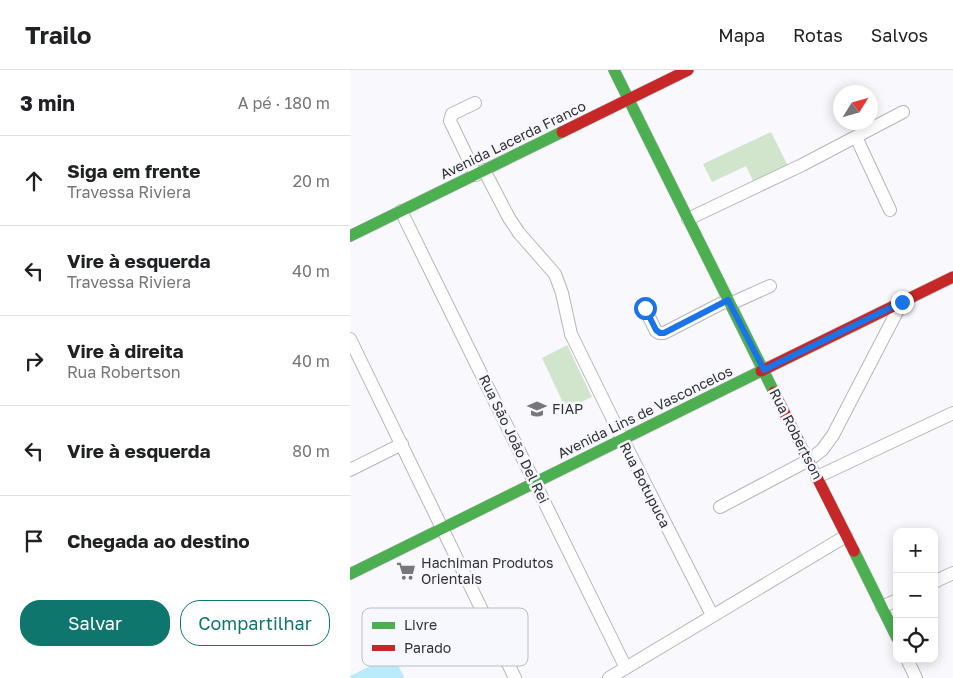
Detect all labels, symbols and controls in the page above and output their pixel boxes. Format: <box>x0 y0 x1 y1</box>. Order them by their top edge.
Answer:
text: Trailo <box>25 20 91 49</box>
text: Mapa <box>718 24 765 46</box>
text: Rotas <box>793 24 843 46</box>
text: Salvos <box>871 24 928 46</box>
north arrow <box>833 85 878 130</box>
text: 3 min <box>20 90 75 116</box>
text: A pé · 180 m <box>238 93 330 113</box>
street label: Avenida Lacerda Franco <box>437 97 588 182</box>
text: Siga em frente <box>67 159 201 182</box>
icon: ahead <box>20 167 48 195</box>
text: 20 m <box>293 171 330 191</box>
text: Travessa Riviera <box>67 182 191 202</box>
text: Vire à esquerda <box>67 249 210 272</box>
icon: left <box>20 257 48 285</box>
text: 40 m <box>292 261 330 281</box>
text: Travessa Riviera <box>67 272 191 292</box>
route end <box>891 291 914 314</box>
route start <box>634 297 657 320</box>
text: Vire à direita <box>67 339 184 362</box>
icon: right <box>20 347 48 375</box>
text: 40 m <box>292 351 330 371</box>
text: Rua Robertson <box>67 362 181 382</box>
street label: Avenida Lins de Vasconcelos <box>555 362 735 461</box>
street label: Rua São João Del Rei <box>476 372 553 506</box>
street label: Rua Robertson <box>766 386 827 482</box>
school or university icon: FIAP <box>526 398 548 420</box>
place label: FIAP <box>552 400 583 417</box>
icon: left <box>20 437 48 465</box>
text: Vire à esquerda <box>67 439 210 462</box>
street label: Rua Botupuca <box>617 439 674 530</box>
text: 80 m <box>292 441 330 461</box>
icon: arrive <box>20 527 48 555</box>
map controls <box>893 528 938 663</box>
button: + <box>893 528 938 573</box>
text: Chegada ao destino <box>67 529 250 552</box>
place label: Hachiman Produtos Orientais <box>421 554 553 587</box>
supermarket icon: Hachiman Produtos Orientais <box>395 560 417 582</box>
button: − <box>893 573 938 618</box>
button: Salvar <box>20 600 170 646</box>
button: Compartilhar <box>180 600 330 646</box>
legend <box>362 608 528 666</box>
text: Livre <box>404 616 437 633</box>
button: locate <box>893 618 938 663</box>
text: Parado <box>404 639 451 656</box>

